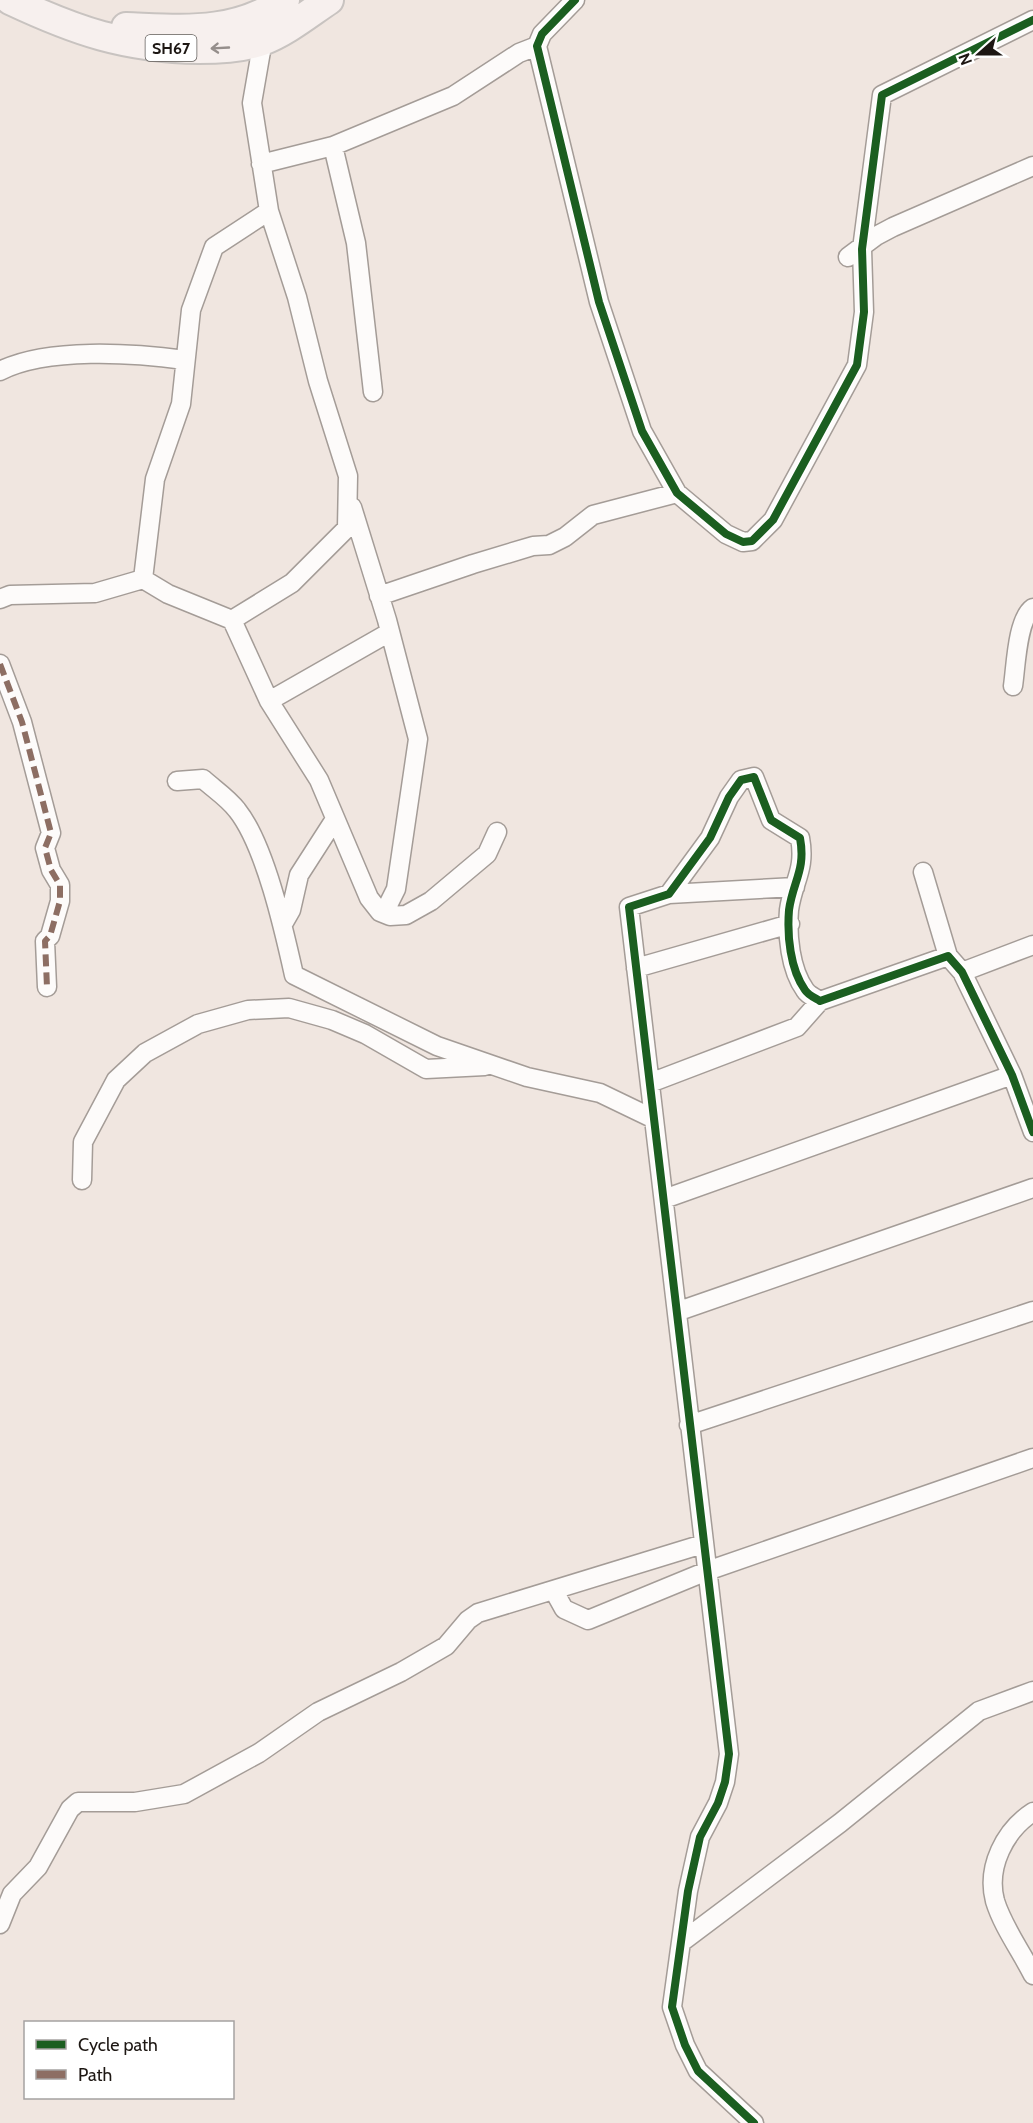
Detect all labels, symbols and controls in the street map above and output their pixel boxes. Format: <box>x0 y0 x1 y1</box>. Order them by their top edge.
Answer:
north arrow <box>949 24 1009 84</box>
road number: SH67 <box>146 35 196 61</box>
one-way arrow <box>210 43 230 54</box>
text: N <box>955 51 976 68</box>
legend <box>24 2021 234 2099</box>
text: Cycle path <box>78 2034 158 2056</box>
text: Path <box>78 2064 112 2086</box>

